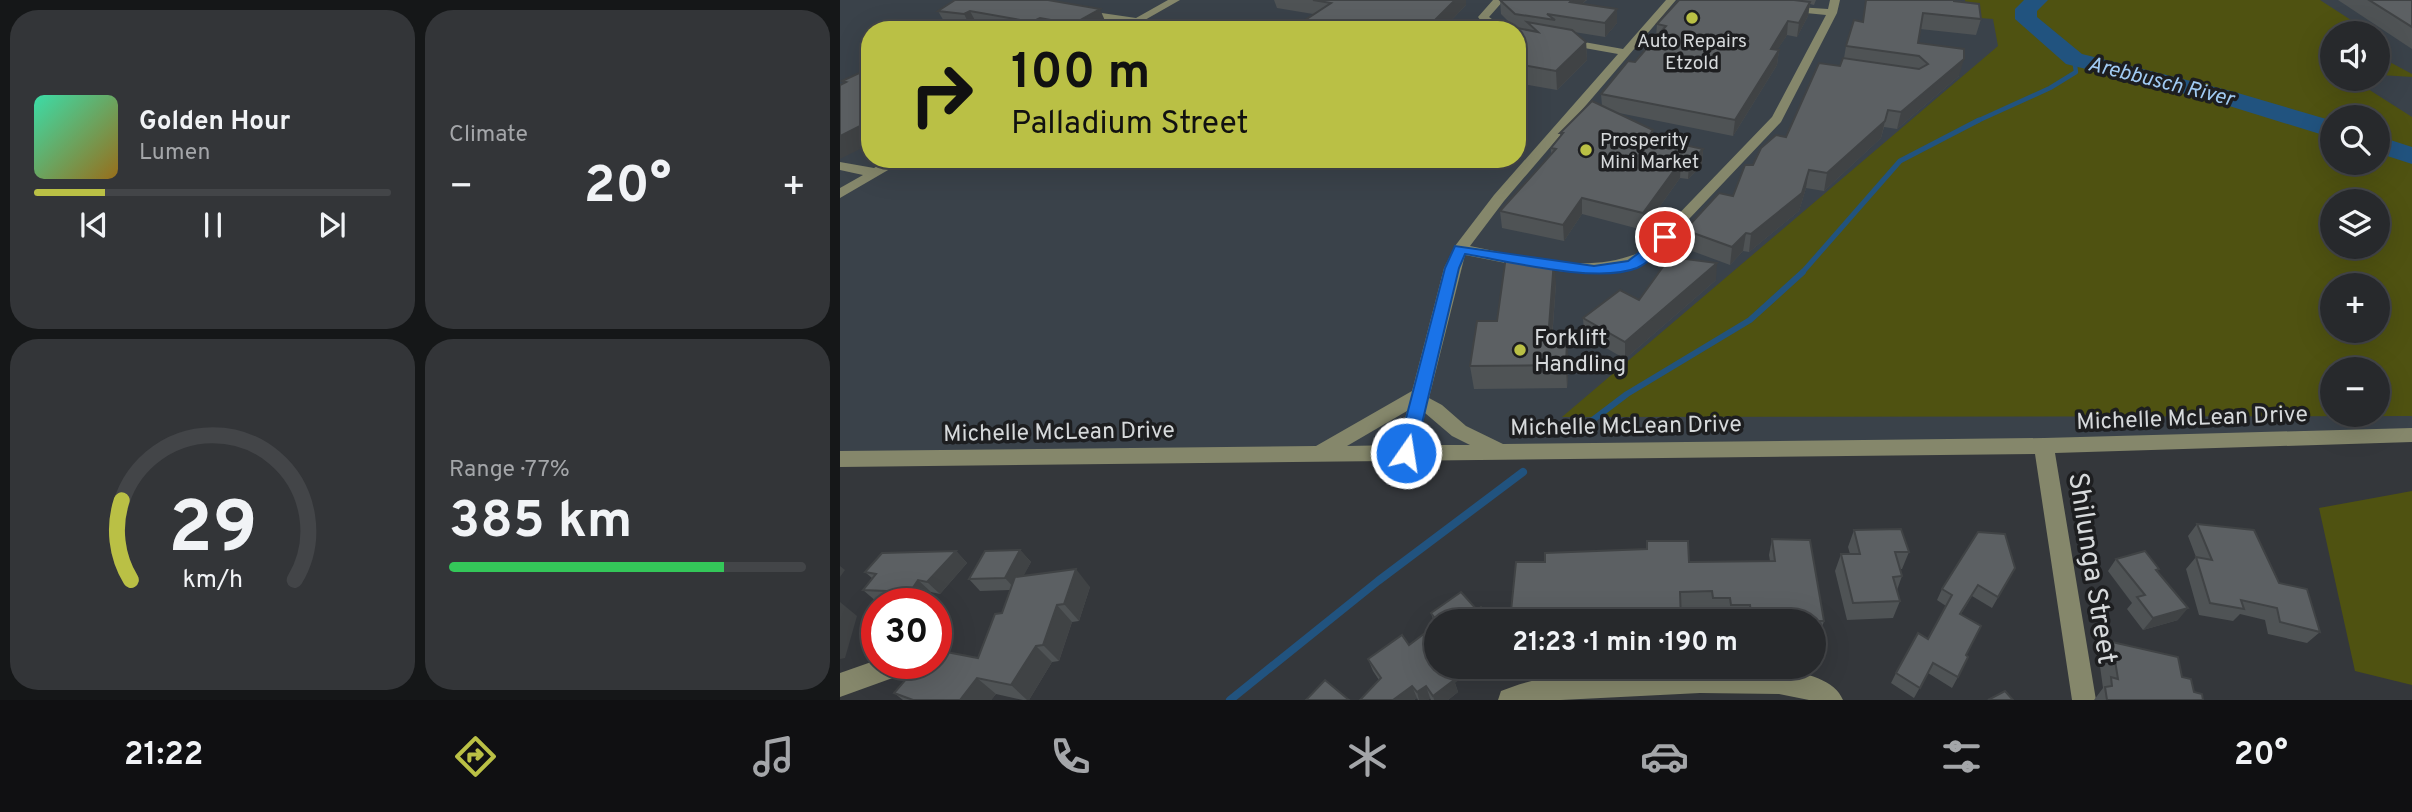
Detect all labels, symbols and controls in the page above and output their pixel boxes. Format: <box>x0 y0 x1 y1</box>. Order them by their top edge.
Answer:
marker: Auto Repairs Etzold <box>1684 10 1700 26</box>
map controls <box>2320 21 2390 427</box>
button: sound <box>2320 21 2390 91</box>
place label: Auto Repairs Etzold <box>1637 30 1747 76</box>
text: 100 m <box>1011 44 1150 106</box>
icon: right <box>896 49 987 140</box>
water label: Arebbusch River <box>2085 51 2238 114</box>
text: Palladium Street <box>1011 105 1249 145</box>
button: search <box>2320 105 2390 175</box>
text: Golden Hour <box>139 106 290 139</box>
text: Climate <box>449 121 528 150</box>
place label: Prosperity Mini Market <box>1600 129 1699 175</box>
text: Lumen <box>139 139 210 168</box>
marker: Prosperity Mini Market <box>1578 142 1594 158</box>
text: 20° <box>584 155 671 221</box>
text: − <box>449 164 474 213</box>
text: + <box>781 164 806 213</box>
button: layers <box>2320 189 2390 259</box>
icon: previous <box>75 206 113 244</box>
icon: pause <box>194 206 232 244</box>
icon: next <box>313 206 351 244</box>
pin <box>1635 207 1695 267</box>
icon: arrive <box>1646 218 1684 256</box>
button: + <box>2320 273 2390 343</box>
place label: Forklift Handling <box>1534 325 1626 380</box>
marker: Forklift Handling <box>1512 342 1528 358</box>
button: − <box>2320 357 2390 427</box>
street label: Michelle McLean Drive <box>2076 401 2308 438</box>
street label: Michelle McLean Drive <box>1510 411 1742 444</box>
position arrow <box>1369 416 1443 490</box>
street label: Michelle McLean Drive <box>943 417 1175 450</box>
text: Range · 77% <box>449 456 570 485</box>
street label: Shilunga Street <box>2058 470 2124 667</box>
text: 29 <box>168 487 257 579</box>
text: 385 km <box>449 490 632 556</box>
text: km/h <box>182 565 243 597</box>
speed limit sign: 30 <box>861 588 952 679</box>
text: 21:23 · 1 min · 190 m <box>1512 627 1738 660</box>
icon: directions <box>451 732 500 781</box>
icon: music <box>749 732 798 781</box>
icon: phone <box>1046 732 1095 781</box>
icon: climate <box>1343 732 1392 781</box>
icon: car <box>1640 732 1689 781</box>
icon: filters <box>1937 732 1986 781</box>
text: 21:22 <box>124 736 203 776</box>
text: 20° <box>2234 736 2288 776</box>

